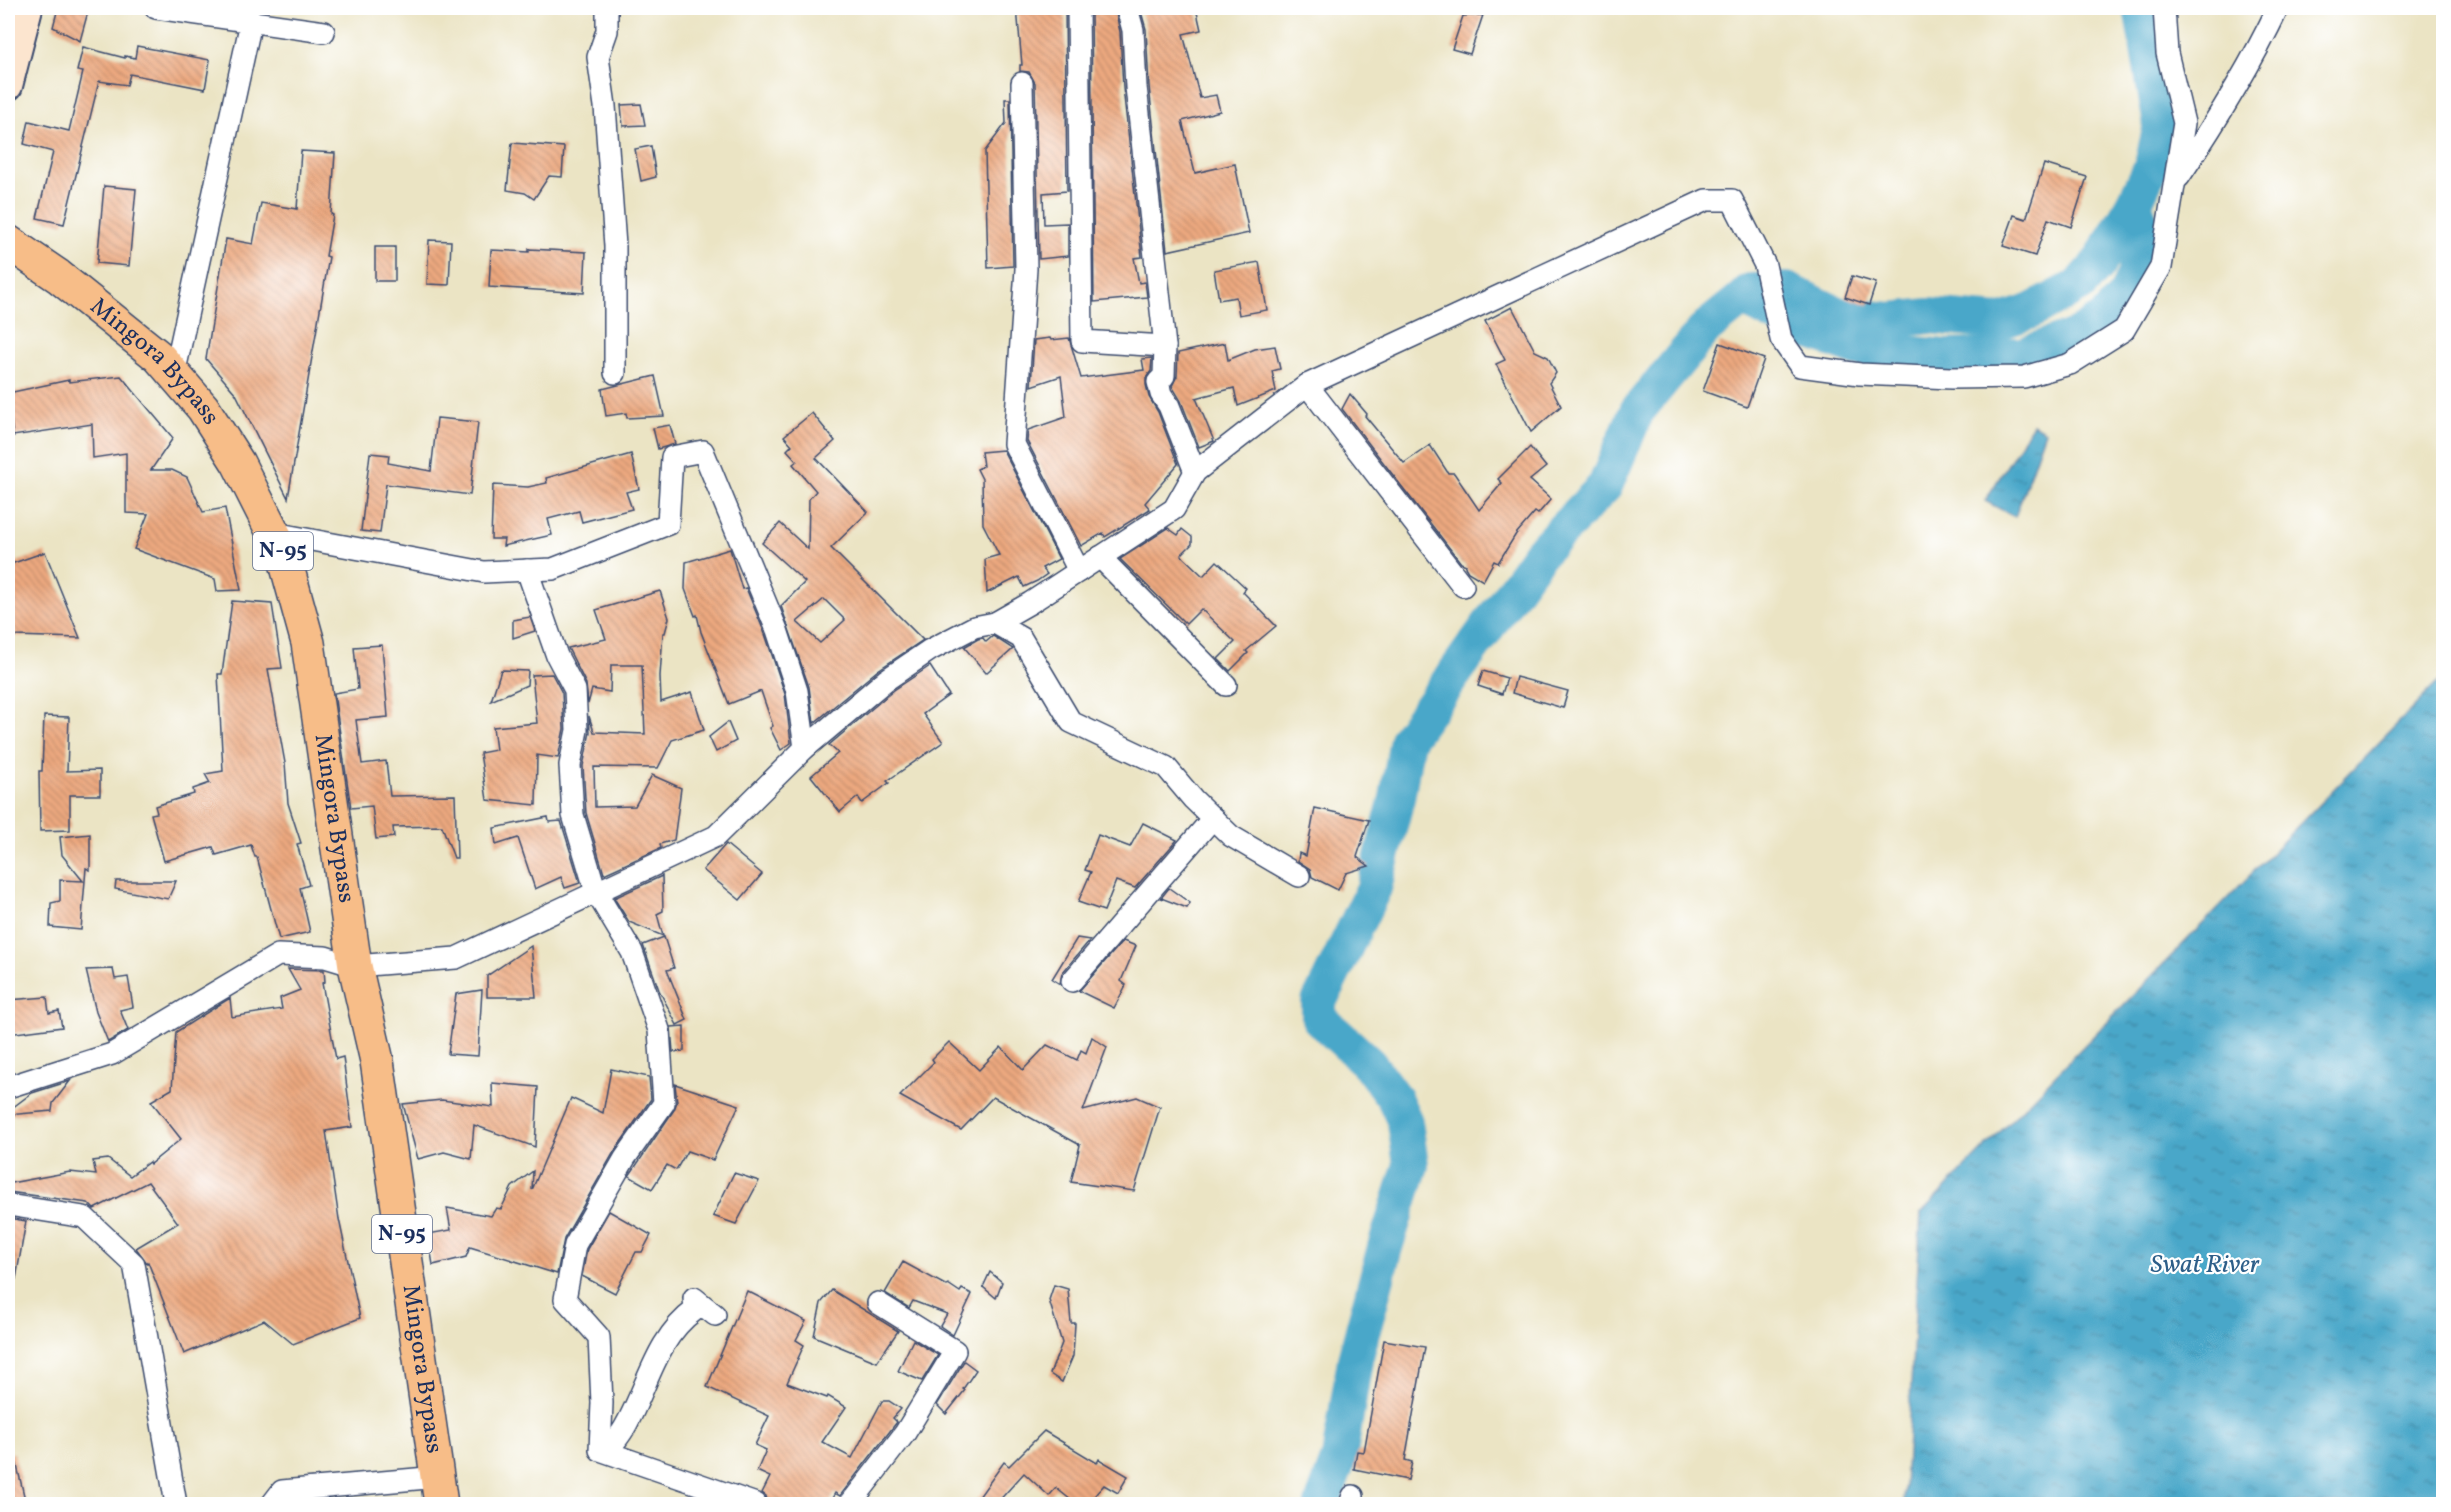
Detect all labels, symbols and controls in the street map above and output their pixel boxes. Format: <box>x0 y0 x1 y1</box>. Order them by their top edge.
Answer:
street label: Mingora Bypass <box>82 291 227 432</box>
road number: N-95 <box>253 532 313 570</box>
street label: Mingora Bypass <box>304 732 363 905</box>
road number: N-95 <box>372 1215 432 1253</box>
water label: Swat River <box>2151 1247 2260 1283</box>
street label: Mingora Bypass <box>393 1283 451 1456</box>

